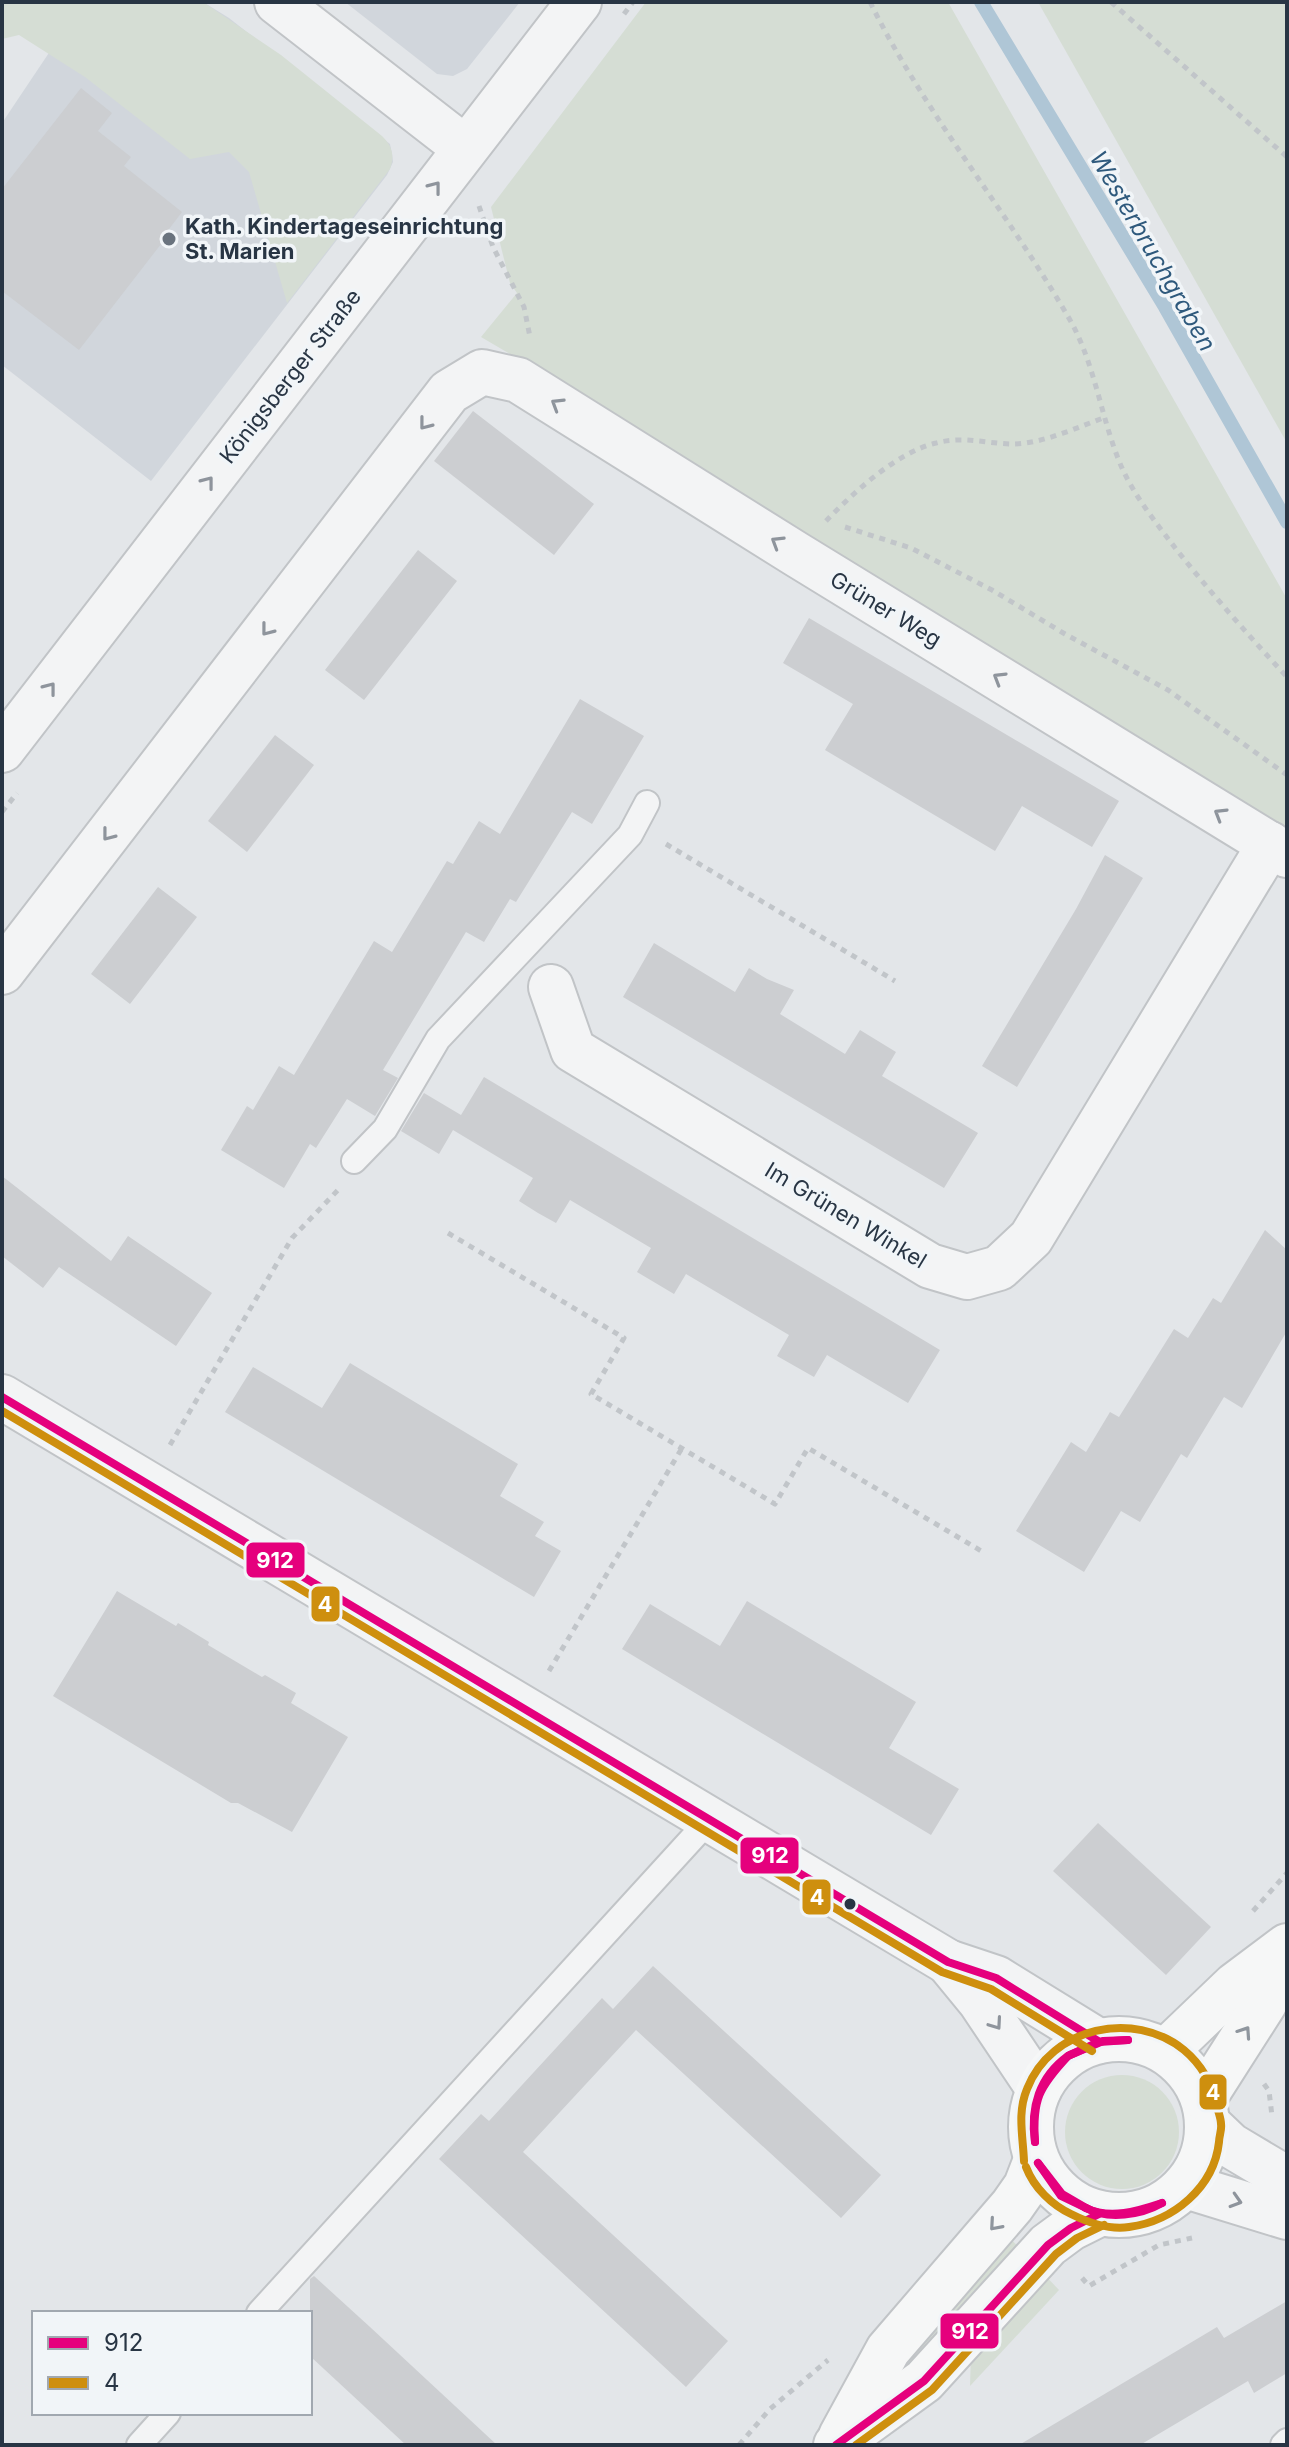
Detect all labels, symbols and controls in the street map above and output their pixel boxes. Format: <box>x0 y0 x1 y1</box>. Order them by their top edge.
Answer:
water label: Westerbruchgraben <box>1084 146 1222 356</box>
one-way arrow <box>426 181 440 196</box>
place label: Kath. Kindertageseinrichtung St. Marien <box>185 213 503 264</box>
marker: Kath. Kindertageseinrichtung St. Marien <box>160 230 178 248</box>
street label: Königsberger Straße <box>214 284 366 468</box>
one-way arrow <box>551 398 566 413</box>
one-way arrow <box>421 415 435 430</box>
one-way arrow <box>199 476 213 491</box>
one-way arrow <box>771 537 786 552</box>
street label: Grüner Weg <box>826 566 946 652</box>
one-way arrow <box>262 621 276 635</box>
one-way arrow <box>993 673 1008 688</box>
one-way arrow <box>40 682 54 697</box>
one-way arrow <box>1214 808 1229 824</box>
one-way arrow <box>103 826 117 841</box>
street label: Im Grünen Winkel <box>761 1157 931 1273</box>
line badge: 912 <box>245 1541 306 1579</box>
text: 912 <box>256 1547 294 1573</box>
line badge: 4 <box>310 1585 341 1623</box>
text: 4 <box>318 1591 332 1617</box>
line badge: 912 <box>739 1836 800 1875</box>
text: 912 <box>751 1842 789 1868</box>
line badge: 4 <box>801 1878 832 1916</box>
text: 4 <box>810 1884 824 1910</box>
unlabelled marker <box>842 1896 858 1912</box>
one-way arrow <box>986 2015 1001 2029</box>
one-way arrow <box>1235 2026 1250 2041</box>
line badge: 4 <box>1198 2073 1228 2111</box>
text: 4 <box>1206 2079 1220 2105</box>
one-way arrow <box>1229 2192 1243 2208</box>
one-way arrow <box>990 2216 1005 2231</box>
legend <box>32 2311 312 2415</box>
line badge: 912 <box>939 2312 1000 2350</box>
text: 912 <box>951 2318 989 2344</box>
text: 912 <box>104 2328 143 2357</box>
text: 4 <box>104 2368 120 2397</box>

